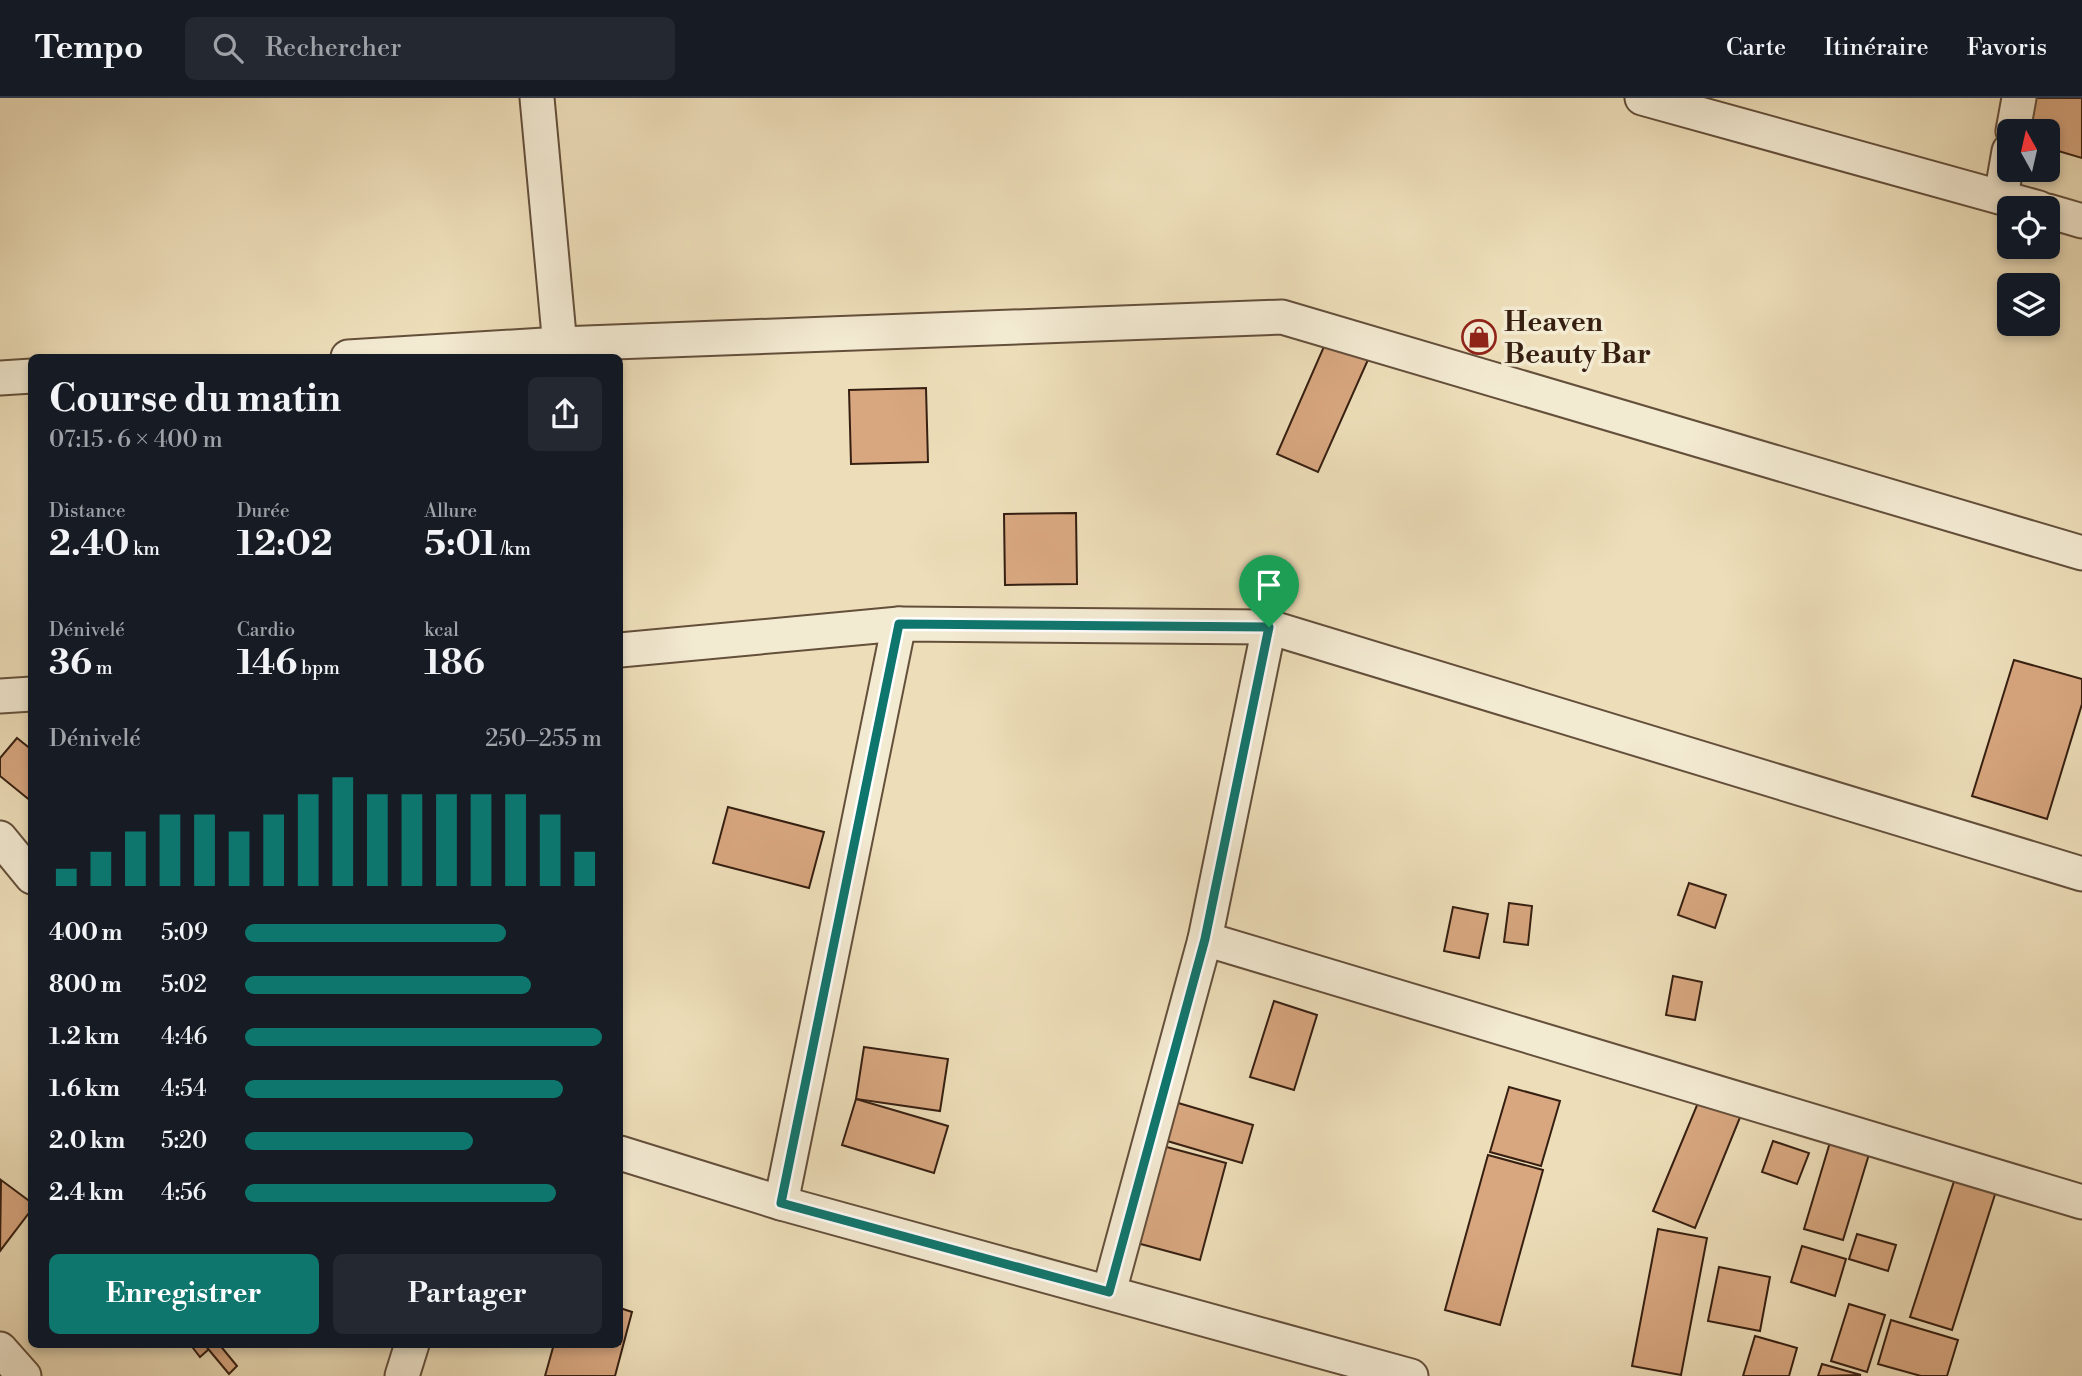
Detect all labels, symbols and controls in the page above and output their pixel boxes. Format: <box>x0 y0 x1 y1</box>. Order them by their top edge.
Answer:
search box <box>185 17 675 80</box>
text: Tempo <box>35 28 143 69</box>
icon: search <box>209 29 247 67</box>
text: Rechercher <box>265 32 401 64</box>
text: Carte <box>1726 33 1786 63</box>
text: Itinéraire <box>1824 33 1929 63</box>
text: Favoris <box>1967 33 2047 63</box>
north arrow <box>1997 119 2060 182</box>
map controls <box>1997 119 2060 336</box>
button: locate <box>1997 196 2060 259</box>
button: layers <box>1997 273 2060 336</box>
place label: Heaven Beauty Bar <box>1504 305 1651 372</box>
shop icon: Heaven Beauty Bar <box>1460 318 1498 356</box>
text: Course du matin <box>49 376 341 423</box>
button: share <box>528 377 602 451</box>
text: 07:15 · 6 × 400 m <box>49 426 223 454</box>
text: Distance <box>49 499 126 523</box>
text: Durée <box>237 499 290 523</box>
text: Allure <box>424 499 477 523</box>
text: 2.40 <box>49 523 129 566</box>
text: 12:02 <box>237 523 333 566</box>
text: 5:01 <box>424 523 497 566</box>
text: km <box>129 537 160 561</box>
text: /km <box>497 537 531 561</box>
pin <box>1239 555 1299 627</box>
icon: arrive <box>1250 566 1288 604</box>
text: Dénivelé <box>49 618 125 642</box>
text: Cardio <box>237 618 295 642</box>
text: kcal <box>424 618 459 642</box>
text: 36 <box>49 642 92 685</box>
text: 146 <box>237 642 297 685</box>
text: 186 <box>424 642 485 685</box>
text: m <box>92 656 113 680</box>
text: bpm <box>297 656 340 680</box>
text: Dénivelé <box>49 725 141 753</box>
text: 250–255 m <box>485 725 602 753</box>
text: 400 m <box>49 919 122 947</box>
text: 5:09 <box>161 919 208 947</box>
text: 800 m <box>49 971 122 999</box>
text: 5:02 <box>161 971 207 999</box>
text: 1.2 km <box>49 1023 120 1051</box>
text: 4:46 <box>161 1023 208 1051</box>
text: 1.6 km <box>49 1075 120 1103</box>
text: 4:54 <box>161 1075 207 1103</box>
text: 2.0 km <box>49 1127 125 1155</box>
text: 5:20 <box>161 1127 207 1155</box>
text: 2.4 km <box>49 1179 124 1207</box>
text: 4:56 <box>161 1179 207 1207</box>
button: Enregistrer <box>49 1254 319 1334</box>
button: Partager <box>333 1254 602 1334</box>

